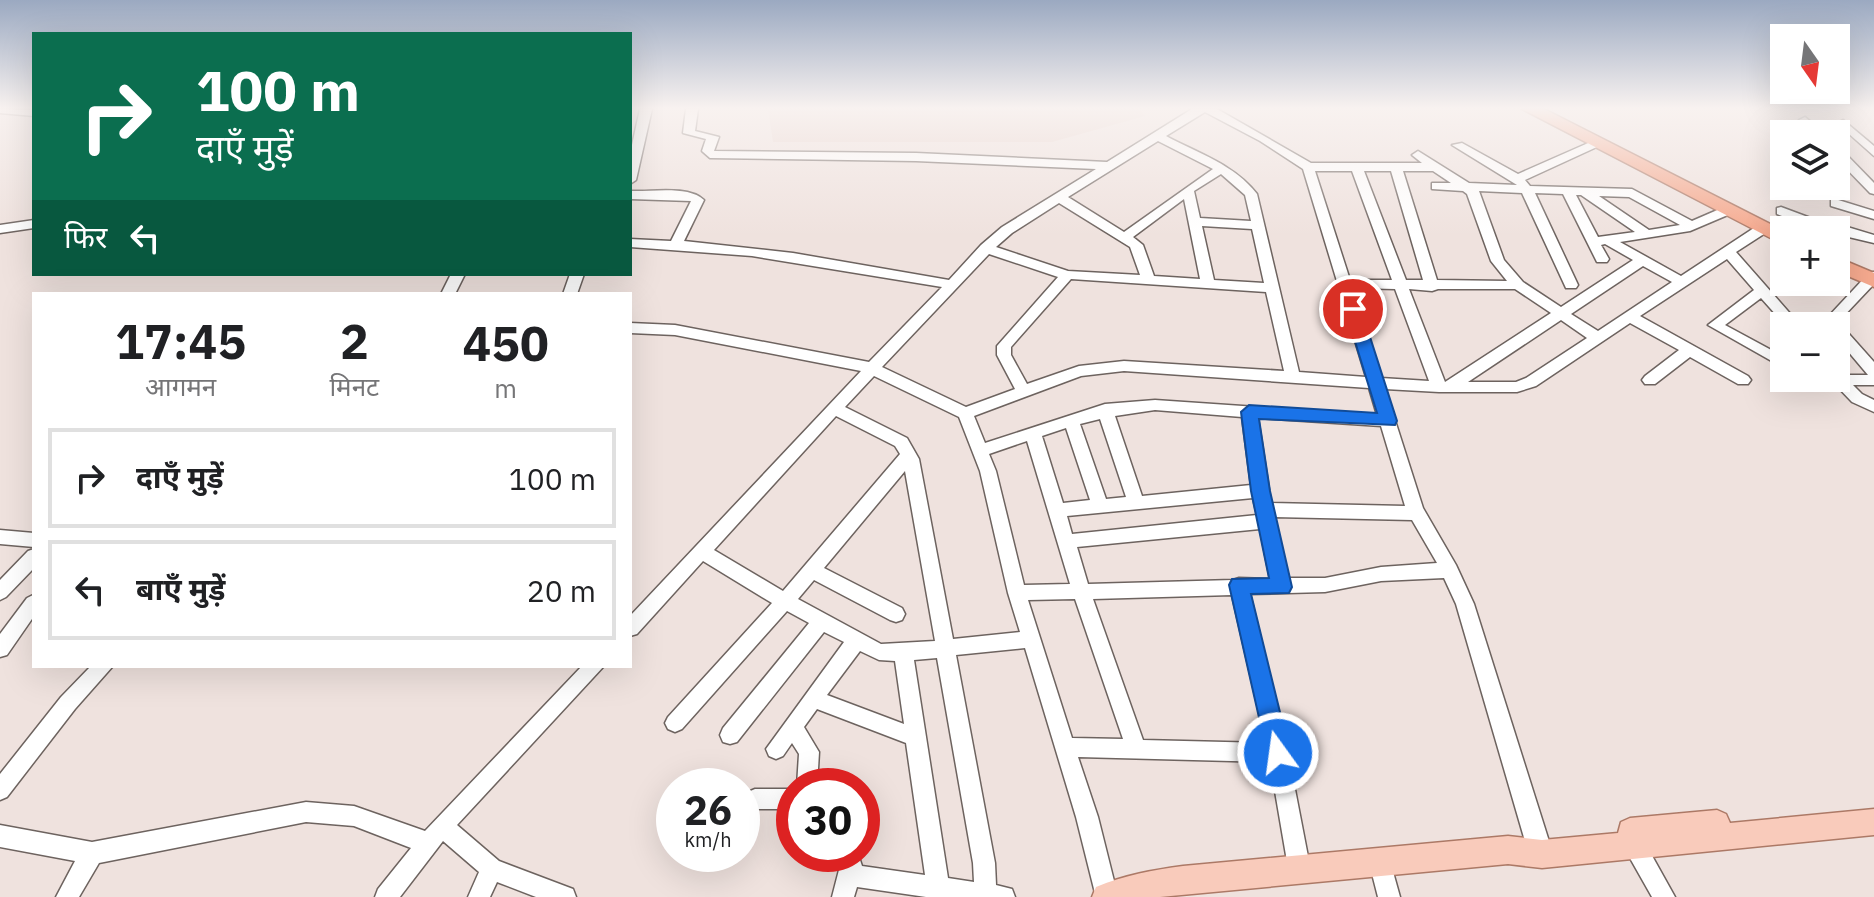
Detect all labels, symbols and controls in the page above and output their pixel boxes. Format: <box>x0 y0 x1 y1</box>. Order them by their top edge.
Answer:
north arrow <box>1770 24 1850 104</box>
map controls <box>1770 24 1850 392</box>
text: 100 m <box>196 54 360 126</box>
icon: right <box>64 64 168 168</box>
button: layers <box>1770 120 1850 200</box>
text: दाएँ मुड़ें <box>196 124 294 171</box>
icon: left <box>123 216 167 260</box>
button: + <box>1770 216 1850 296</box>
text: फिर <box>64 217 107 256</box>
pin <box>1319 275 1387 343</box>
icon: arrive <box>1331 287 1375 331</box>
text: 17:45 <box>115 310 246 372</box>
text: 2 <box>340 310 369 372</box>
text: 450 <box>462 312 549 374</box>
button: − <box>1770 312 1850 392</box>
text: आगमन <box>145 369 216 403</box>
text: मिनट <box>329 369 379 403</box>
text: m <box>494 371 517 405</box>
icon: right <box>68 456 112 500</box>
text: दाएँ मुड़ें <box>136 457 224 496</box>
text: 100 m <box>509 459 596 498</box>
icon: left <box>68 568 112 612</box>
text: बाएँ मुड़ें <box>136 569 225 608</box>
text: 20 m <box>527 571 596 610</box>
position arrow <box>1236 711 1320 795</box>
speed limit sign: 30 <box>776 768 880 872</box>
text: 26 <box>684 784 732 836</box>
text: km/h <box>684 826 732 853</box>

